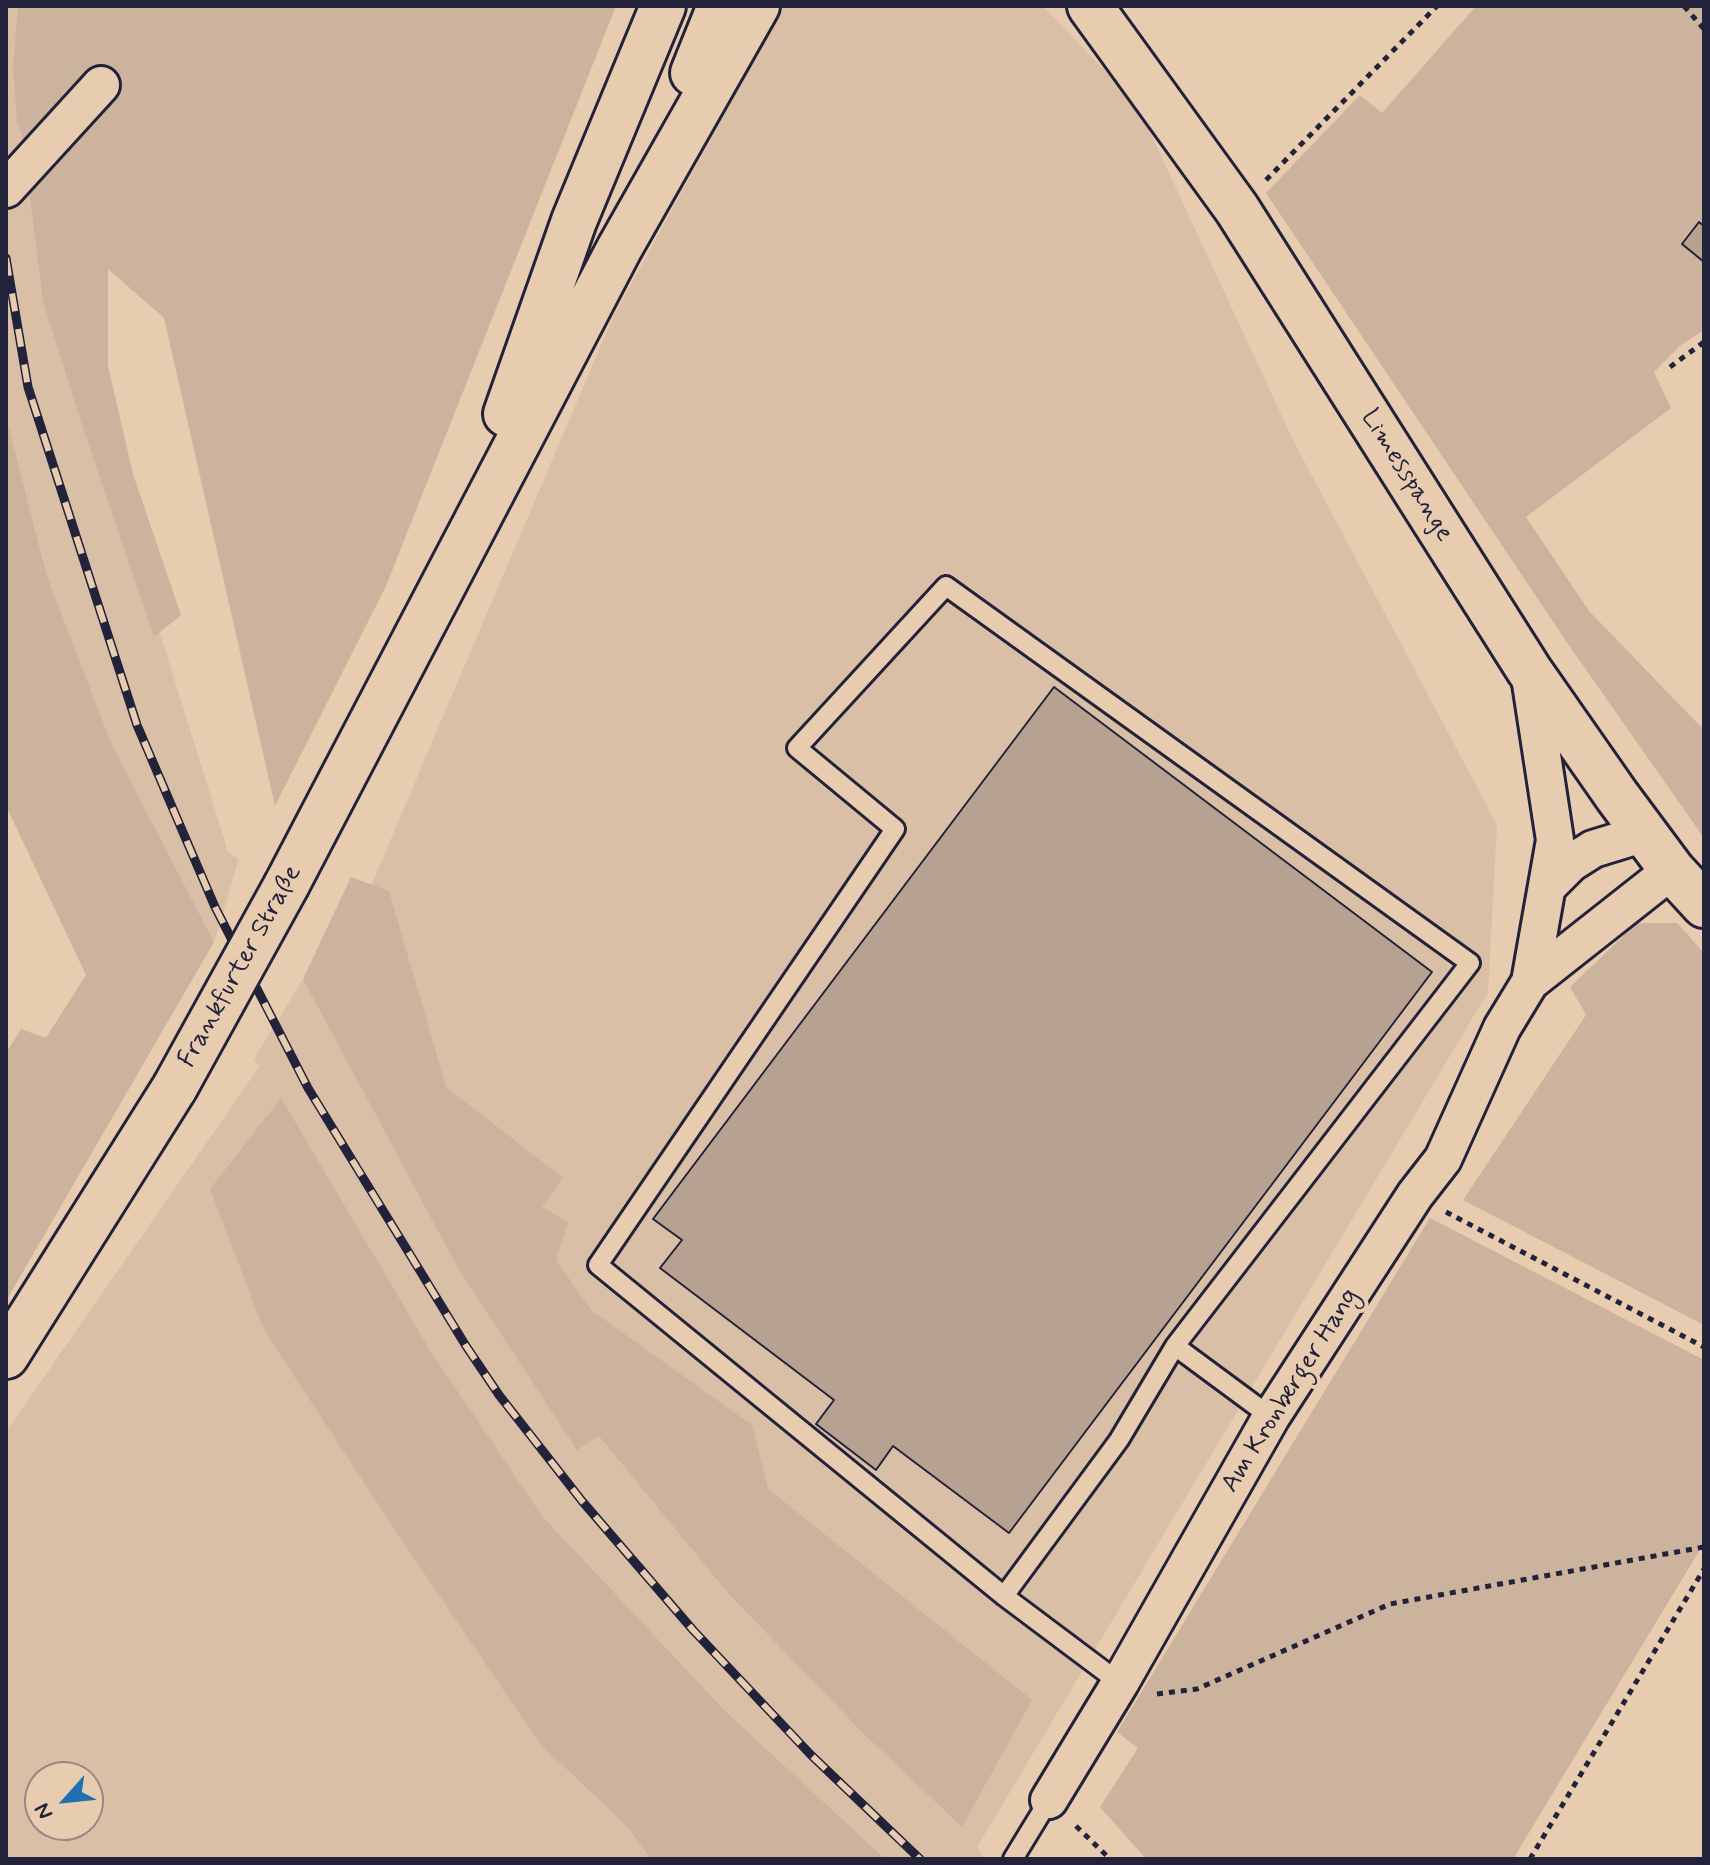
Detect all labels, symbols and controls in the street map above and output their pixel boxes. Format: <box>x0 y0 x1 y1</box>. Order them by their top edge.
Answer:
street label: Limesspange <box>1353 404 1459 548</box>
street label: Frankfurter Straße <box>172 860 310 1074</box>
street label: Am Kronberger Hang <box>1216 1283 1366 1499</box>
north arrow <box>24 1761 104 1841</box>
text: N <box>29 1798 60 1824</box>

